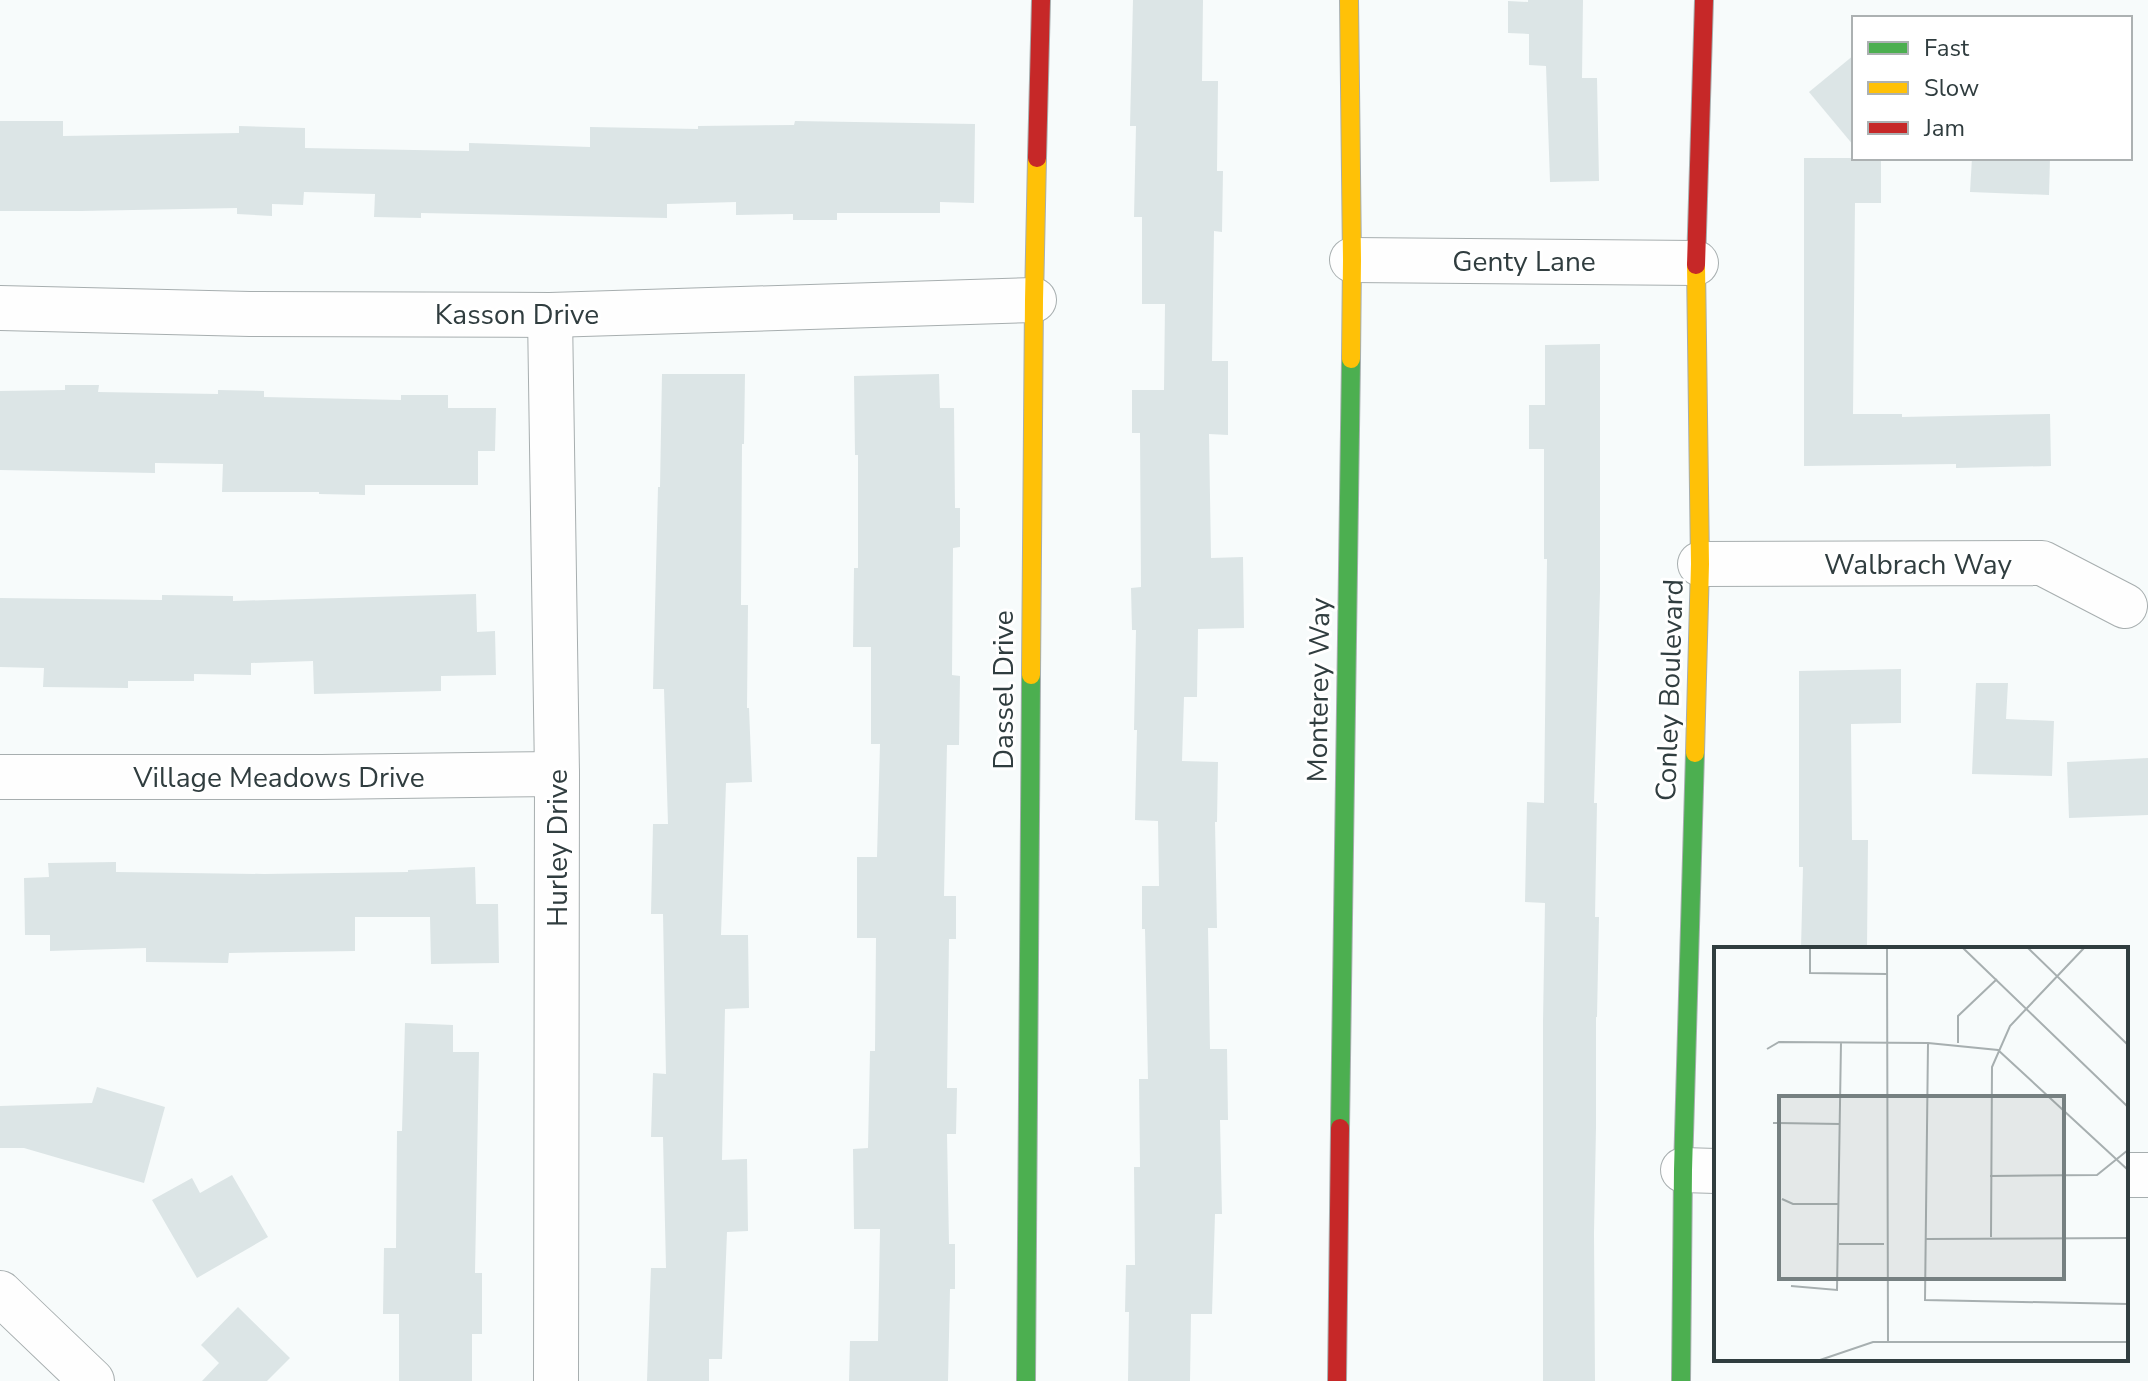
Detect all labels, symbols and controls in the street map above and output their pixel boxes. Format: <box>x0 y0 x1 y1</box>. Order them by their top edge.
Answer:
legend <box>1852 16 2132 160</box>
text: Fast <box>1924 32 1970 64</box>
text: Slow <box>1924 72 1979 104</box>
text: Jam <box>1923 112 1965 144</box>
street label: Genty Lane <box>1452 243 1596 281</box>
street label: Kasson Drive <box>435 296 599 334</box>
street label: Walbrach Way <box>1824 546 2012 584</box>
street label: Conley Boulevard <box>1647 578 1693 802</box>
street label: Monterey Way <box>1298 597 1340 783</box>
street label: Dassel Drive <box>985 610 1023 770</box>
street label: Village Meadows Drive <box>132 759 425 797</box>
street label: Hurley Drive <box>539 769 577 927</box>
inset map <box>1714 947 2128 1361</box>

